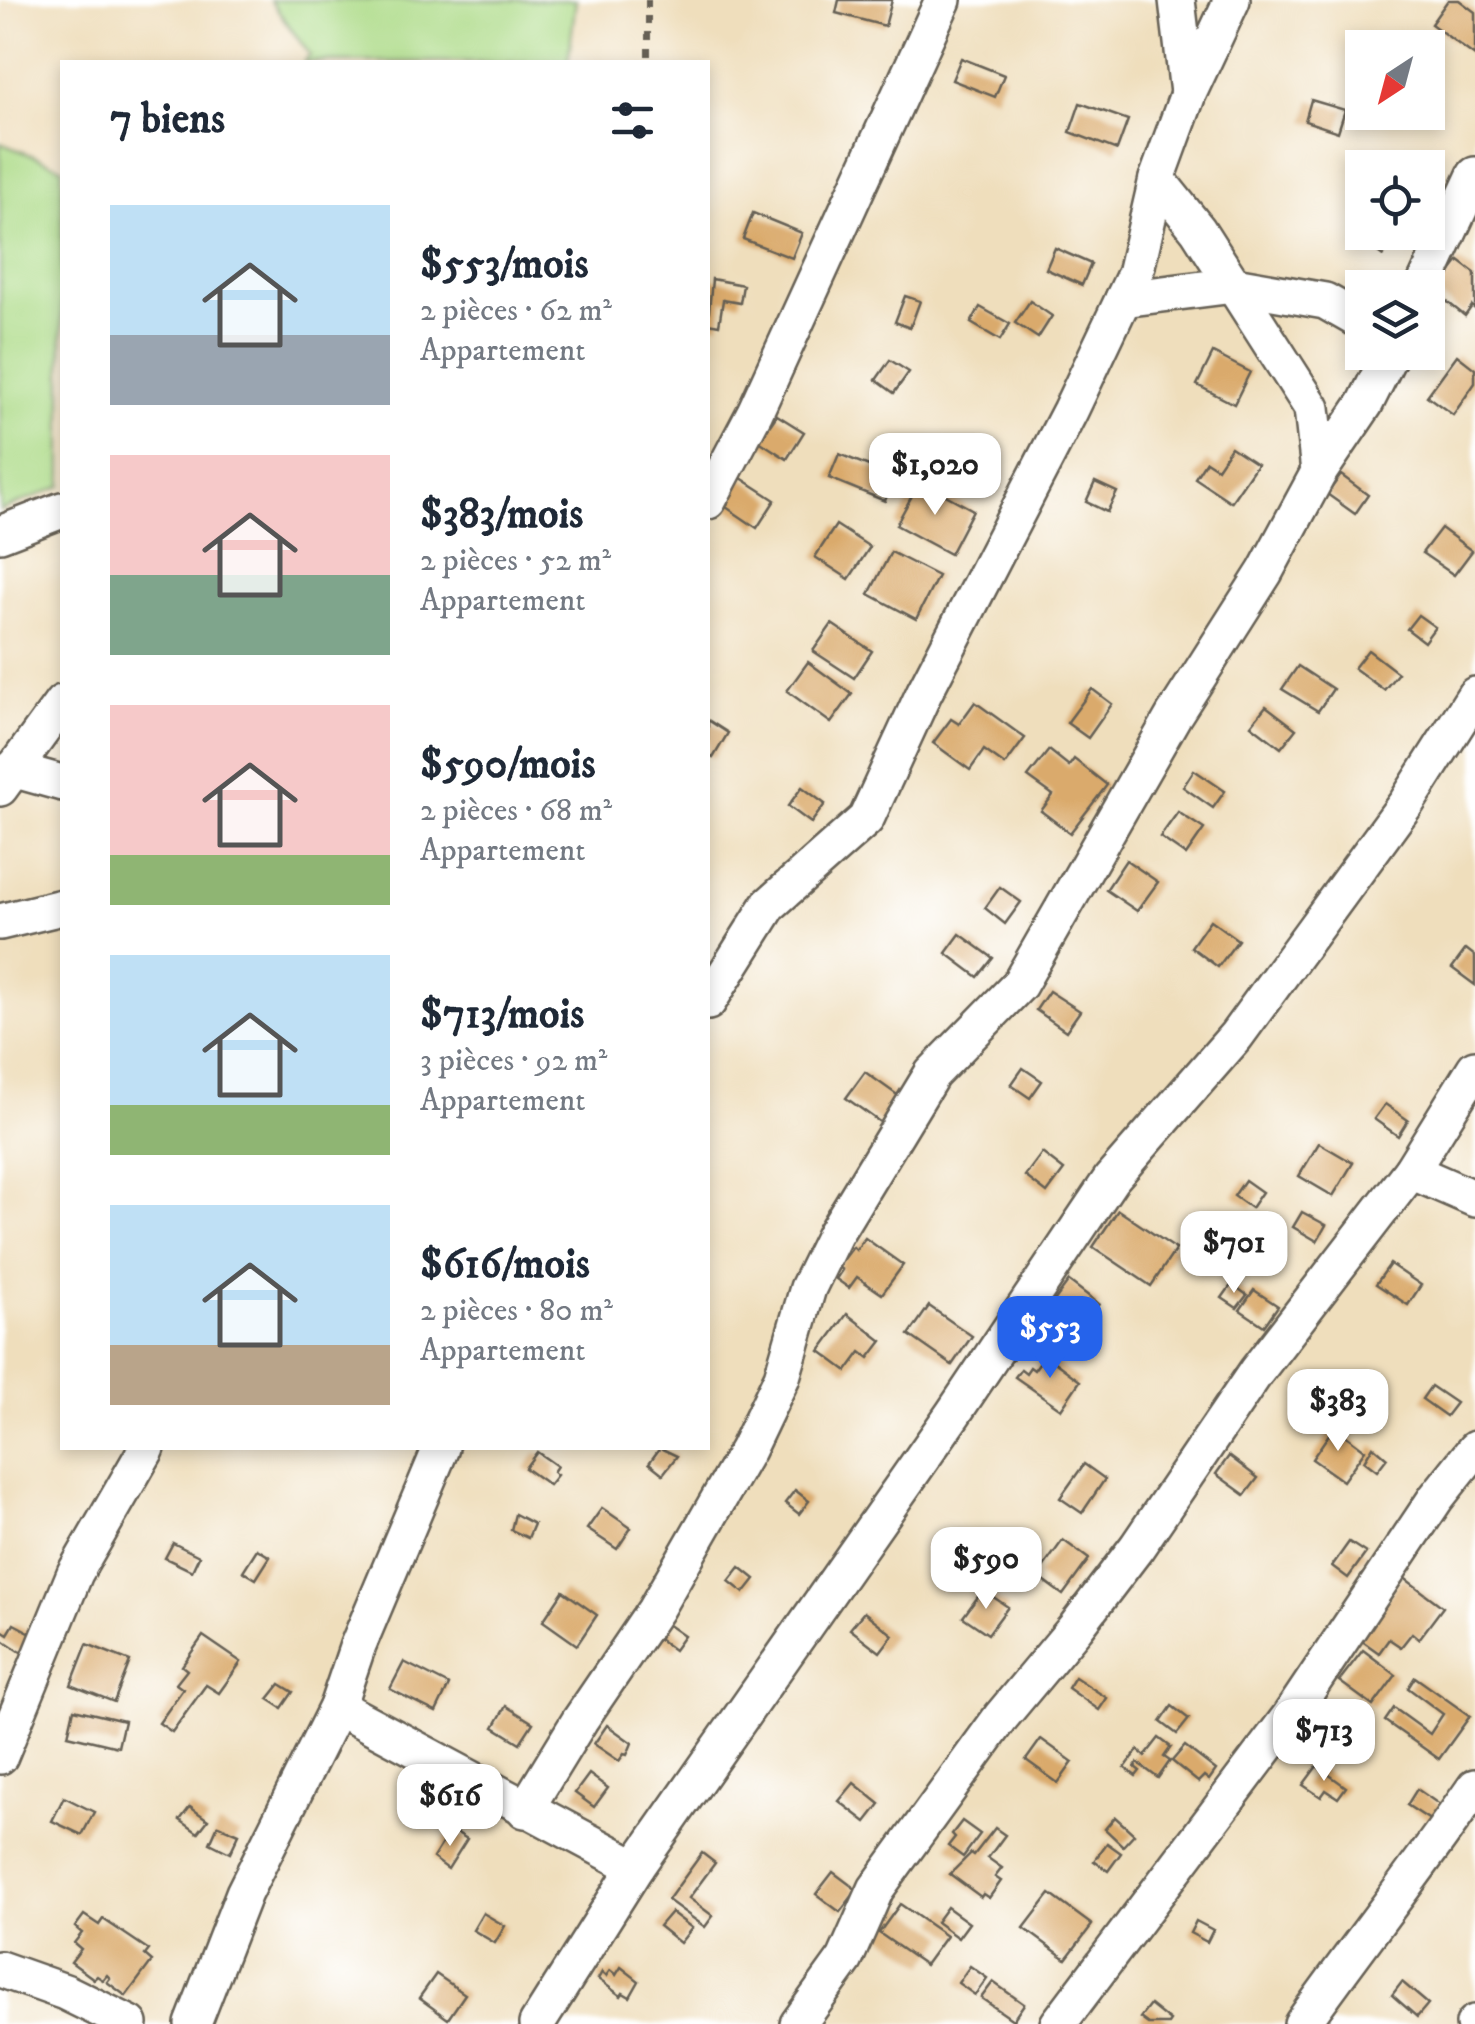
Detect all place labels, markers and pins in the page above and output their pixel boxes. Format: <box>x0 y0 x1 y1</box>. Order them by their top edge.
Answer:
pin: $1,020 <box>854 433 1016 518</box>
pin: $701 <box>1175 1211 1293 1296</box>
pin: $553 <box>991 1296 1109 1381</box>
pin: $383 <box>1279 1369 1397 1454</box>
pin: $590 <box>927 1527 1045 1612</box>
pin: $713 <box>1265 1699 1383 1784</box>
pin: $616 <box>391 1764 509 1849</box>

